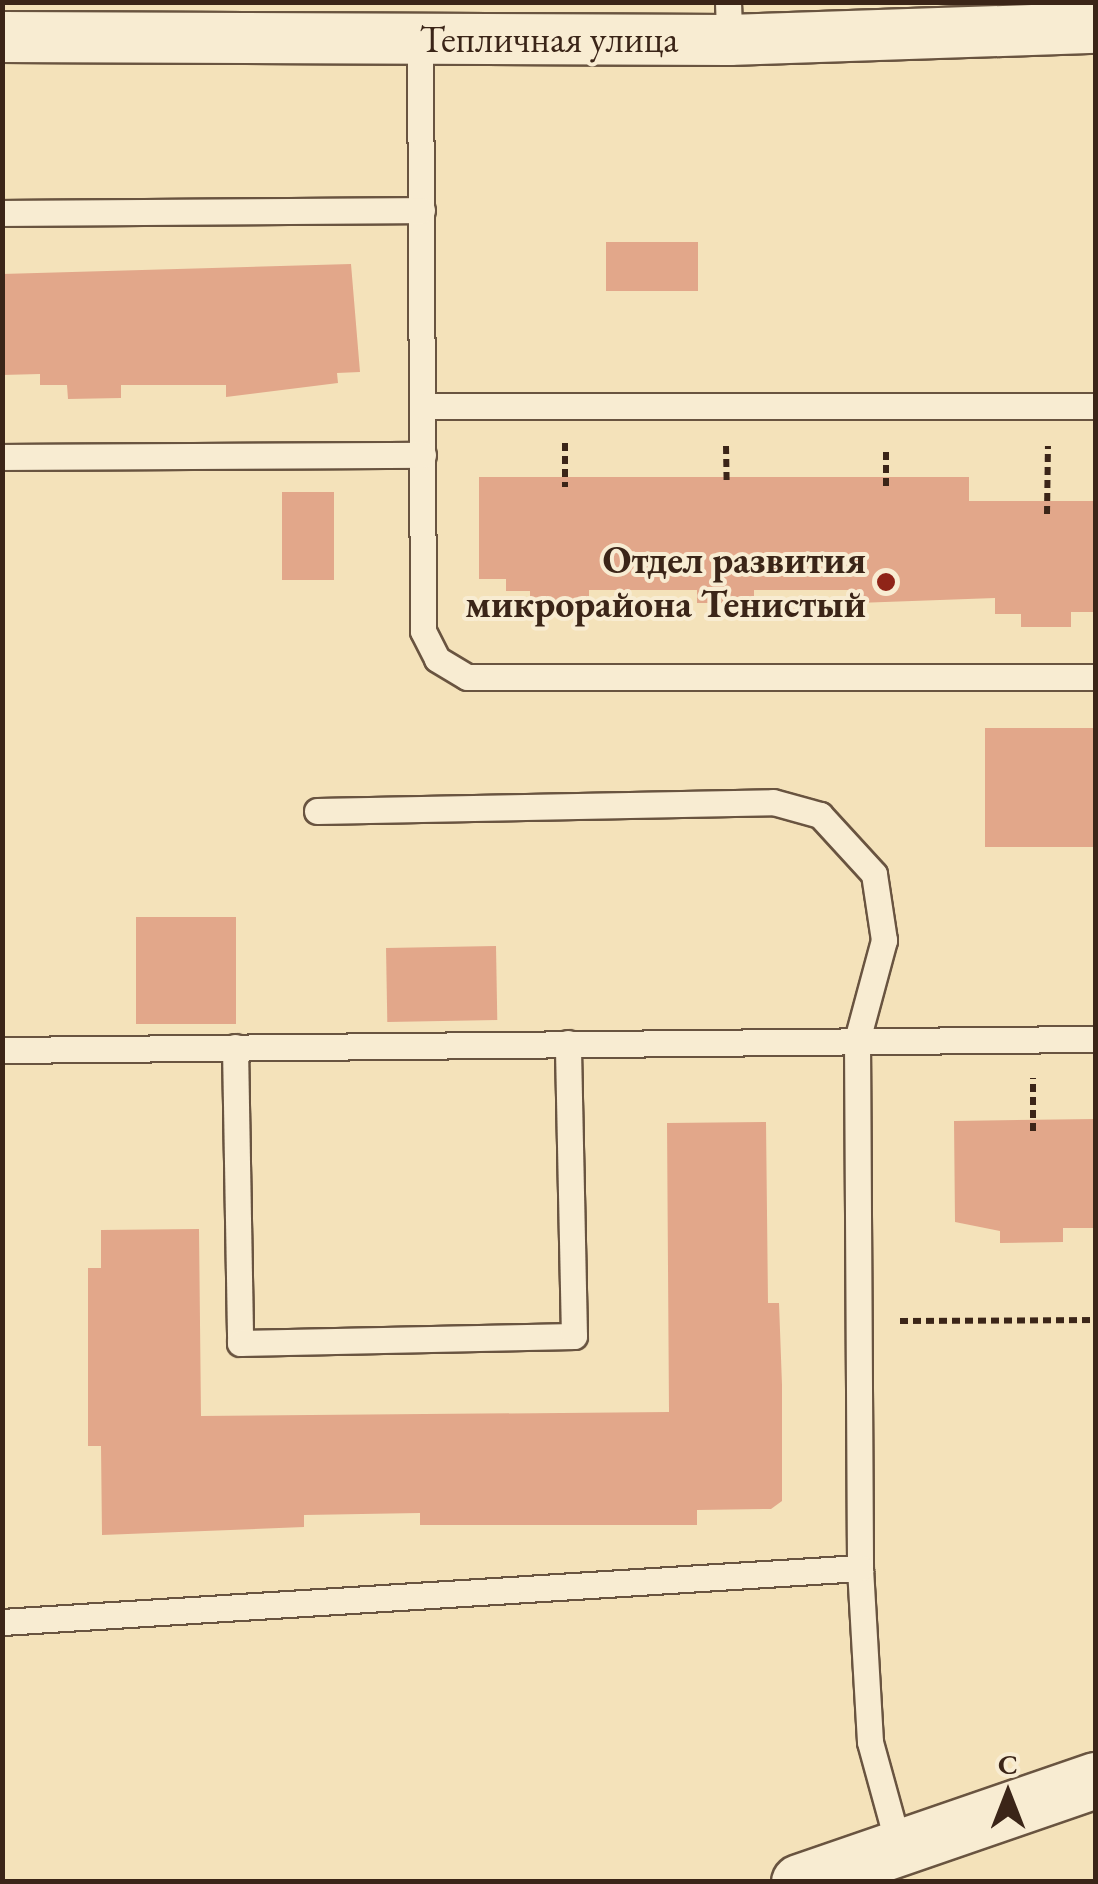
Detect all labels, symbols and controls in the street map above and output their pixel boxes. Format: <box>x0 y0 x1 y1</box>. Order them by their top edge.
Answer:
street label: Тепличная улица <box>419 16 679 62</box>
place label: Отдел развития микрорайона Тенистый <box>465 537 866 626</box>
marker: Отдел развития микрорайона Тенистый <box>875 571 897 593</box>
north arrow <box>958 1744 1058 1844</box>
text: С <box>998 1746 1018 1782</box>

